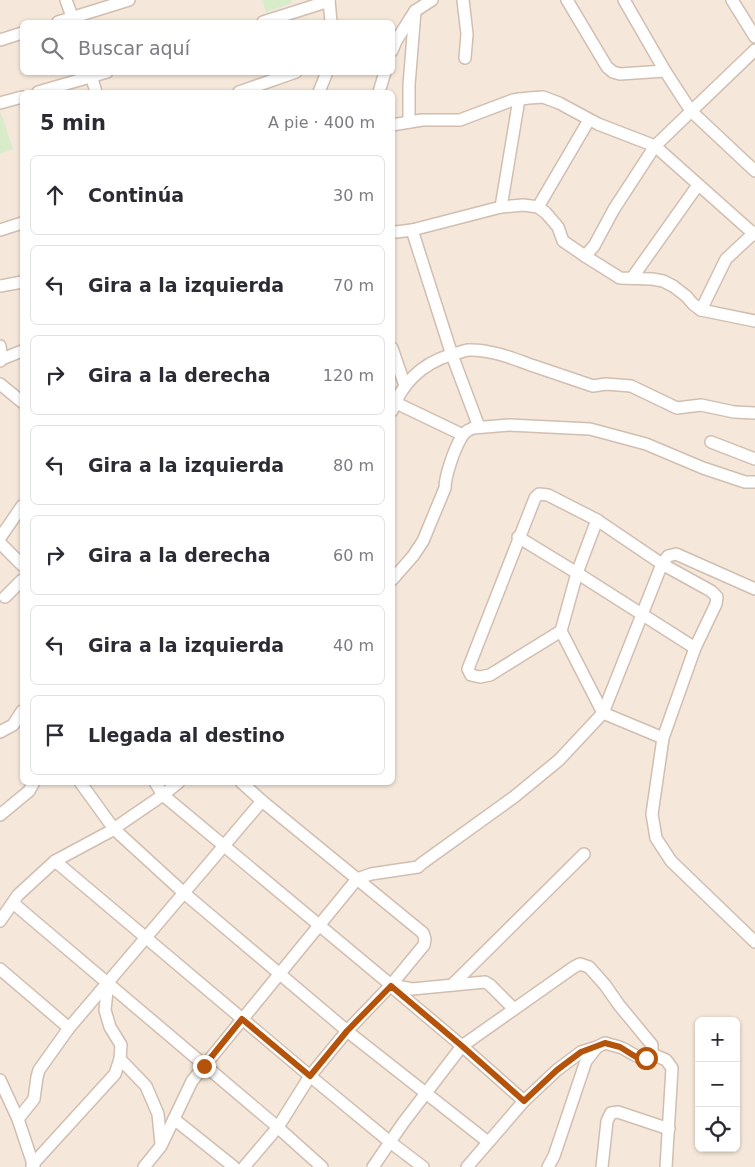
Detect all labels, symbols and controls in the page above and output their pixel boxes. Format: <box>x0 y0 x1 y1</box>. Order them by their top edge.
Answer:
search box <box>20 20 395 75</box>
icon: search <box>38 34 66 62</box>
text: Buscar aquí <box>78 37 190 59</box>
text: 5 min <box>40 111 106 135</box>
text: A pie · 400 m <box>268 113 375 132</box>
icon: ahead <box>41 181 69 209</box>
text: Continúa <box>88 184 184 206</box>
text: 30 m <box>333 186 374 205</box>
icon: left <box>41 271 69 299</box>
text: Gira a la izquierda <box>88 274 284 296</box>
text: 70 m <box>333 276 374 295</box>
icon: right <box>41 361 69 389</box>
text: Gira a la derecha <box>88 364 271 386</box>
text: 120 m <box>323 366 374 385</box>
icon: left <box>41 451 69 479</box>
text: Gira a la izquierda <box>88 454 284 476</box>
text: 80 m <box>333 456 374 475</box>
icon: right <box>41 541 69 569</box>
text: Gira a la derecha <box>88 544 271 566</box>
text: 60 m <box>333 546 374 565</box>
icon: left <box>41 631 69 659</box>
text: Gira a la izquierda <box>88 634 284 656</box>
text: 40 m <box>333 636 374 655</box>
icon: arrive <box>41 721 69 749</box>
text: Llegada al destino <box>88 724 285 746</box>
map controls <box>695 1017 740 1152</box>
button: + <box>695 1017 740 1062</box>
route start <box>635 1047 658 1070</box>
route end <box>193 1055 216 1078</box>
button: − <box>695 1062 740 1107</box>
button: locate <box>695 1107 740 1152</box>

